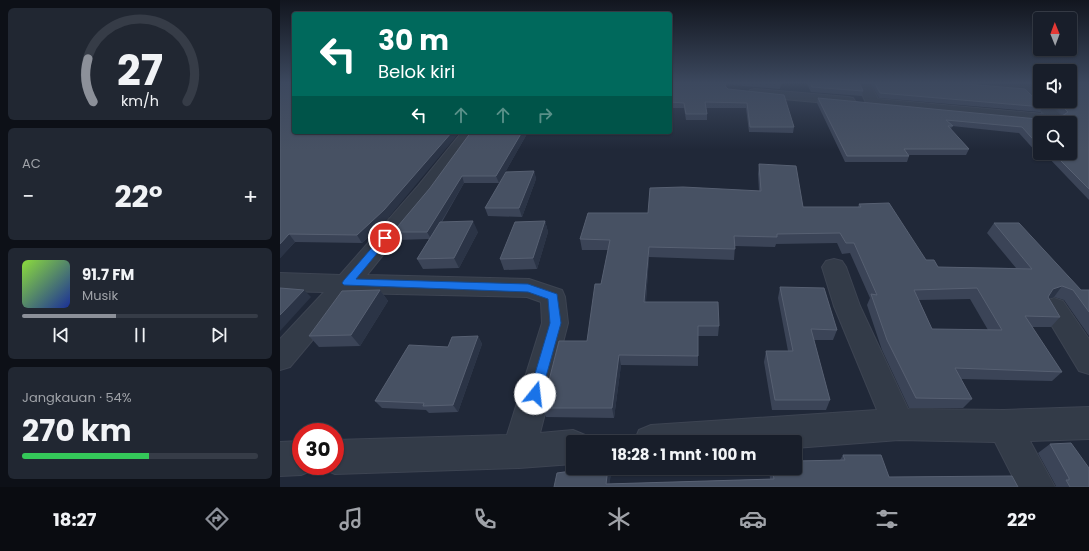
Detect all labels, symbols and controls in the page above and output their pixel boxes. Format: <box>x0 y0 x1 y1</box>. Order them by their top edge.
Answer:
north arrow <box>1033 12 1077 56</box>
map controls <box>1033 12 1077 160</box>
text: 30 m <box>378 21 449 60</box>
icon: left <box>312 28 364 80</box>
text: 27 <box>117 41 163 100</box>
text: Belok kiri <box>378 59 455 84</box>
button: sound <box>1033 64 1077 108</box>
text: km/h <box>121 90 159 110</box>
icon: left <box>408 104 430 126</box>
icon: ahead <box>450 104 472 126</box>
icon: ahead <box>492 104 514 126</box>
icon: right <box>534 104 556 126</box>
button: search <box>1033 116 1077 160</box>
text: AC <box>22 154 41 173</box>
text: 22° <box>114 175 163 218</box>
text: − <box>22 181 34 212</box>
text: + <box>243 181 258 212</box>
pin <box>368 221 402 255</box>
icon: arrive <box>374 227 396 249</box>
text: 91.7 FM <box>82 264 134 285</box>
text: Musik <box>82 286 118 305</box>
icon: previous <box>50 324 72 346</box>
icon: pause <box>129 324 151 346</box>
icon: next <box>208 324 230 346</box>
position arrow <box>514 373 556 415</box>
text: Jangkauan · 54% <box>22 388 132 407</box>
text: 270 km <box>22 409 131 452</box>
speed limit sign: 30 <box>292 423 344 475</box>
text: 18:28 · 1 mnt · 100 m <box>612 444 756 465</box>
icon: directions <box>203 505 231 533</box>
icon: music <box>337 505 365 533</box>
icon: phone <box>471 505 499 533</box>
icon: climate <box>605 505 633 533</box>
icon: car <box>739 505 767 533</box>
icon: filters <box>873 505 901 533</box>
text: 18:27 <box>53 507 96 532</box>
text: 22° <box>1007 507 1036 532</box>

